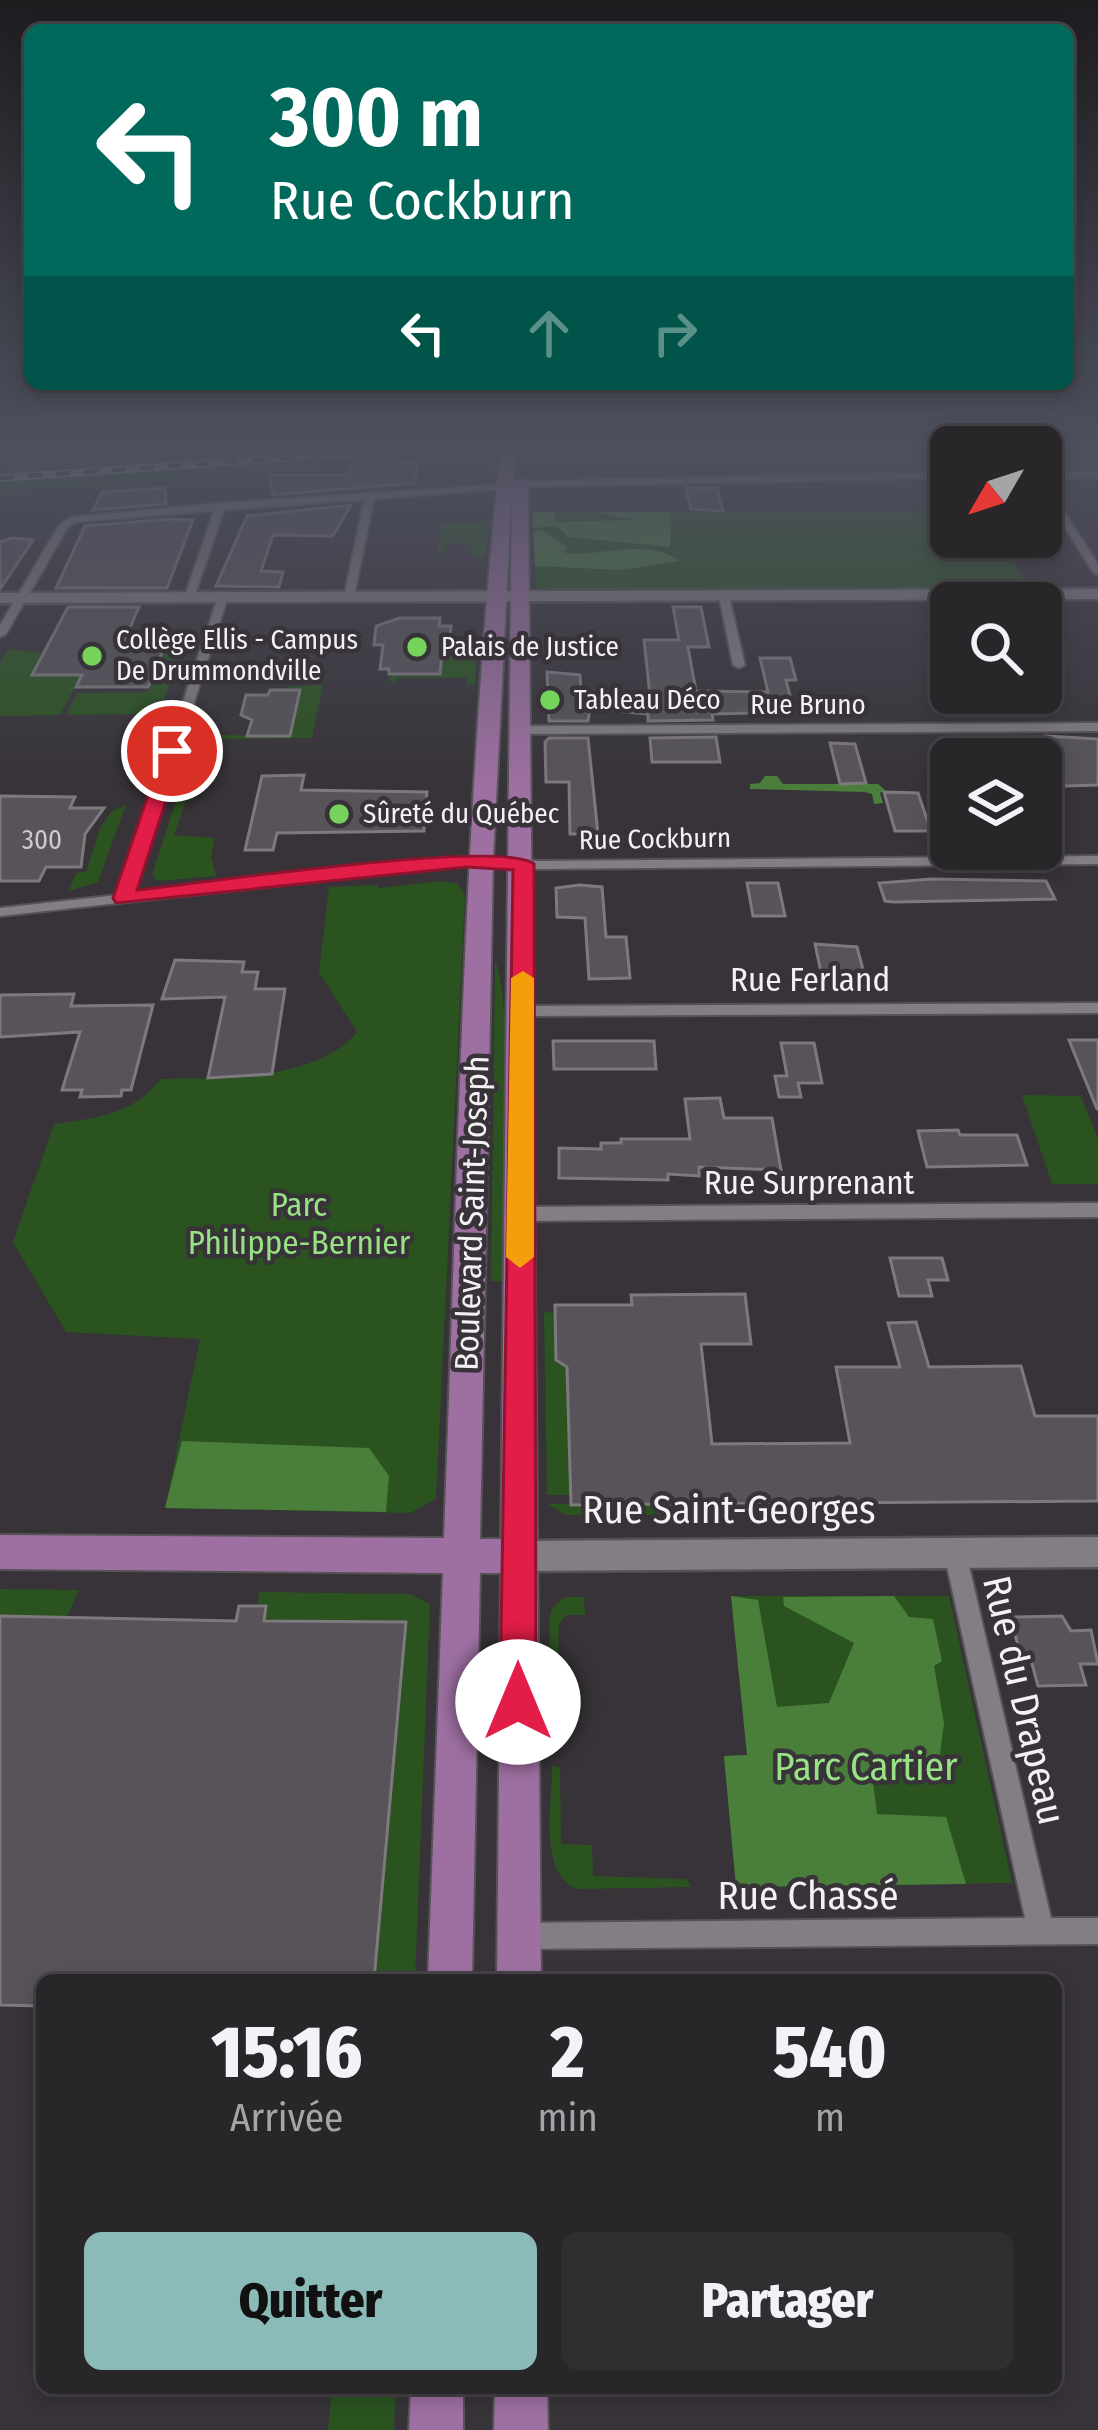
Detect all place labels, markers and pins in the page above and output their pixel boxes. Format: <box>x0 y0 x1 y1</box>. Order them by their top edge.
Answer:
place label: Collège Ellis - Campus De Drummondville <box>116 624 358 687</box>
place label: Palais de Justice <box>441 631 619 663</box>
marker: Palais de Justice <box>404 634 430 660</box>
marker: Collège Ellis - Campus De Drummondville <box>79 643 105 669</box>
place label: Tableau Déco <box>574 684 721 716</box>
marker: Tableau Déco <box>537 687 563 713</box>
pin <box>121 700 223 802</box>
place label: Sûreté du Québec <box>363 798 560 830</box>
marker: Sûreté du Québec <box>326 801 352 827</box>

